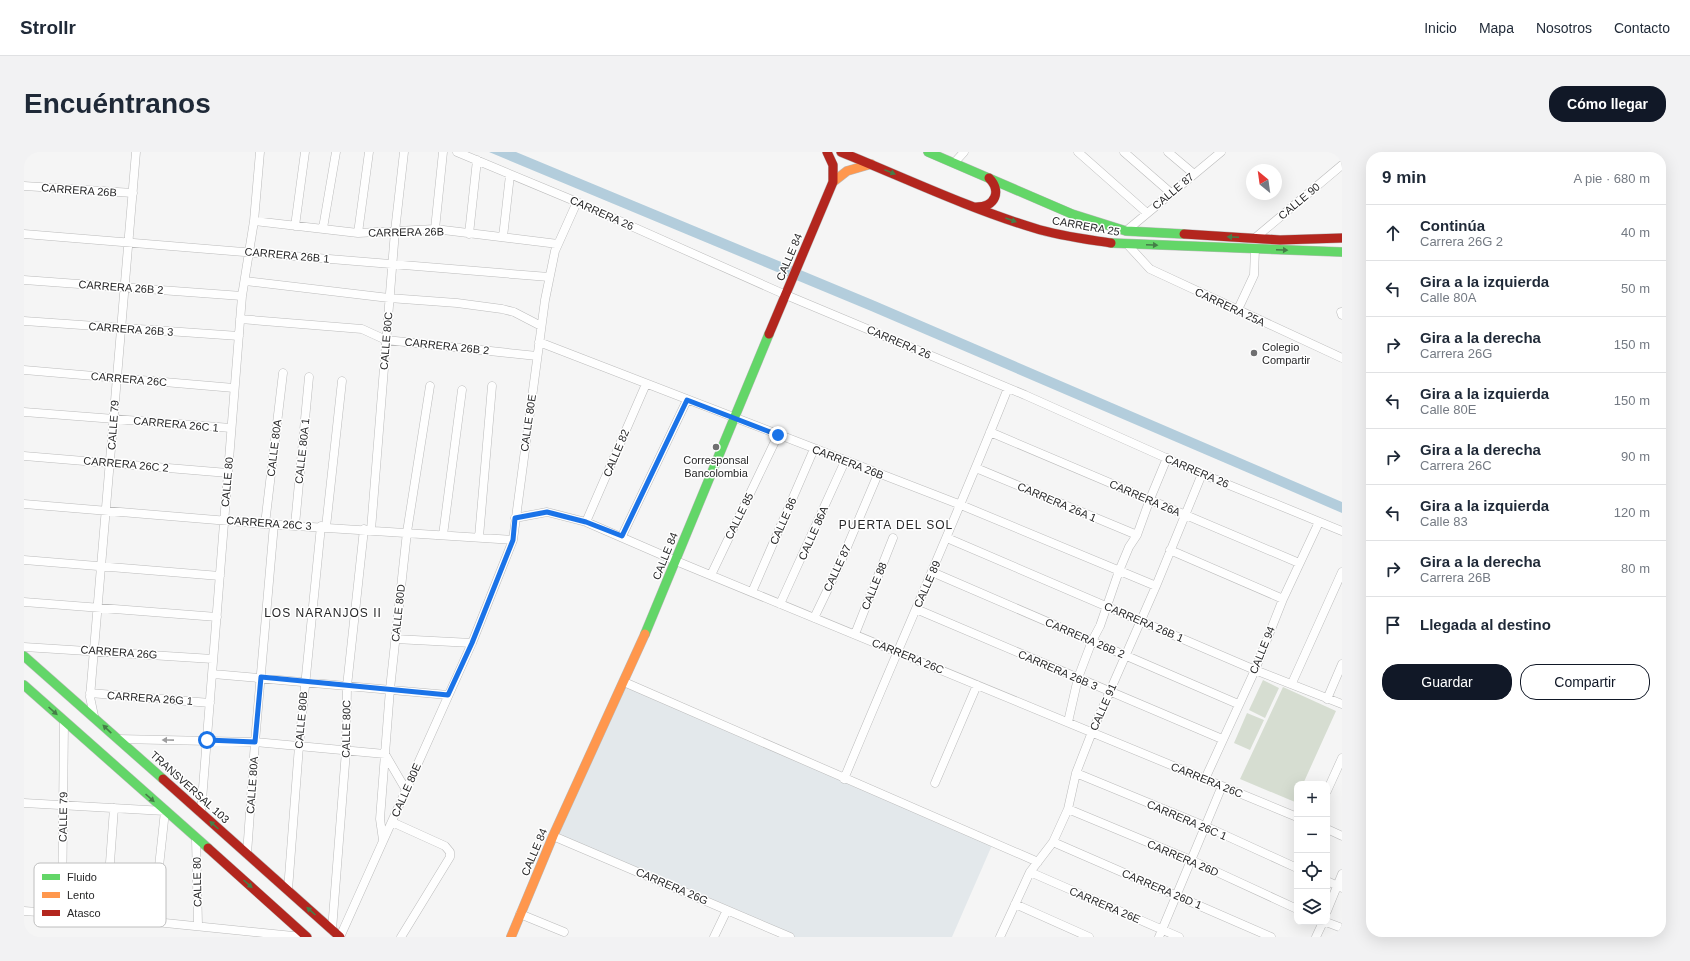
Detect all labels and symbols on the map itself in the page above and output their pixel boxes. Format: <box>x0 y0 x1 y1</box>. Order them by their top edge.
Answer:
north arrow <box>1246 164 1282 200</box>
one-way arrow <box>885 170 897 176</box>
street label: CALLE 87 <box>1150 170 1196 212</box>
street label: CALLE 90 <box>1276 180 1322 222</box>
street label: CARRERA 26B <box>41 181 117 199</box>
street label: CARRERA 26 <box>568 194 636 232</box>
street label: CARRERA 25 <box>1051 214 1121 238</box>
one-way arrow <box>1005 217 1017 223</box>
street label: CARRERA 26B <box>368 225 444 239</box>
street label: CALLE 84 <box>774 232 804 282</box>
one-way arrow <box>1226 234 1239 240</box>
one-way arrow <box>1146 242 1158 249</box>
street label: CARRERA 26B 1 <box>244 245 330 265</box>
one-way arrow <box>1276 247 1289 253</box>
street label: CARRERA 26B 2 <box>78 278 164 296</box>
street label: CARRERA 25A <box>1193 286 1267 329</box>
street label: CALLE 80C <box>377 311 395 370</box>
street label: CARRERA 26B 3 <box>88 320 174 338</box>
street label: CARRERA 26 <box>865 323 933 361</box>
street label: CARRERA 26B 2 <box>404 336 490 356</box>
place label: Colegio Compartir <box>1262 341 1311 366</box>
marker: Colegio Compartir <box>1249 348 1259 358</box>
street label: CARRERA 26C <box>90 370 168 388</box>
street label: CALLE 80E <box>518 394 538 452</box>
street label: CALLE 79 <box>105 400 121 450</box>
street label: CARRERA 26C 1 <box>133 414 219 434</box>
street label: CALLE 80A <box>265 418 284 477</box>
street label: CALLE 80A 1 <box>293 418 311 484</box>
route end <box>769 426 787 444</box>
street label: CALLE 82 <box>601 428 631 478</box>
marker: Corresponsal Bancolombia <box>711 442 721 452</box>
street label: CARRERA 26B <box>810 443 886 481</box>
street label: CARRERA 26 <box>1163 452 1231 490</box>
street label: CARRERA 26C 2 <box>83 454 169 474</box>
place label: Corresponsal Bancolombia <box>683 454 749 479</box>
street label: CALLE 80 <box>219 456 235 508</box>
street label: CARRERA 26A <box>1108 478 1183 519</box>
street label: CARRERA 26A 1 <box>1016 480 1098 524</box>
street label: CALLE 85 <box>723 491 755 541</box>
street label: CALLE 86 <box>767 496 799 546</box>
street label: CALLE 86A <box>796 504 830 562</box>
street label: CARRERA 26C 3 <box>226 514 312 532</box>
district label: PUERTA DEL SOL <box>839 518 953 532</box>
street label: CALLE 84 <box>650 531 680 581</box>
street label: CALLE 87 <box>821 543 853 593</box>
street label: CALLE 89 <box>911 559 943 609</box>
street label: CALLE 88 <box>859 561 889 611</box>
street label: CALLE 80D <box>389 583 407 643</box>
street label: CARRERA 26B 1 <box>1103 600 1185 644</box>
district label: LOS NARANJOS II <box>264 606 382 620</box>
street label: CARRERA 26B 2 <box>1044 616 1126 660</box>
street label: CALLE 94 <box>1247 625 1277 675</box>
street label: CARRERA 26C <box>870 636 946 676</box>
street label: CARRERA 26G <box>80 643 158 661</box>
street label: CARRERA 26B 3 <box>1017 648 1099 692</box>
street label: CALLE 91 <box>1087 682 1119 732</box>
street label: CARRERA 26G 1 <box>107 689 193 707</box>
street label: CALLE 80B <box>293 691 309 749</box>
street label: CALLE 80C <box>339 700 353 758</box>
one-way arrow <box>48 707 58 716</box>
one-way arrow <box>102 724 112 733</box>
route start <box>198 731 216 749</box>
one-way arrow <box>162 736 174 743</box>
street label: TRANSVERSAL 103 <box>148 749 232 825</box>
street label: CALLE 80A <box>244 755 260 814</box>
street label: CARRERA 26C <box>1169 760 1245 800</box>
street label: CALLE 80E <box>389 761 423 819</box>
street label: CALLE 79 <box>57 792 69 842</box>
one-way arrow <box>145 793 156 802</box>
street label: CARRERA 26C 1 <box>1145 798 1229 842</box>
one-way arrow <box>209 820 219 829</box>
street label: CALLE 84 <box>519 827 549 877</box>
street label: CARRERA 26D <box>1145 838 1221 878</box>
street label: CALLE 80 <box>191 857 203 907</box>
legend <box>34 863 166 927</box>
street label: CARRERA 26G <box>634 865 710 907</box>
street label: CARRERA 26D 1 <box>1120 867 1204 911</box>
text: Fluido <box>67 871 97 883</box>
one-way arrow <box>243 879 252 888</box>
street label: CARRERA 26E <box>1068 885 1142 925</box>
text: Lento <box>67 889 95 901</box>
one-way arrow <box>306 906 317 915</box>
text: Atasco <box>67 907 101 919</box>

